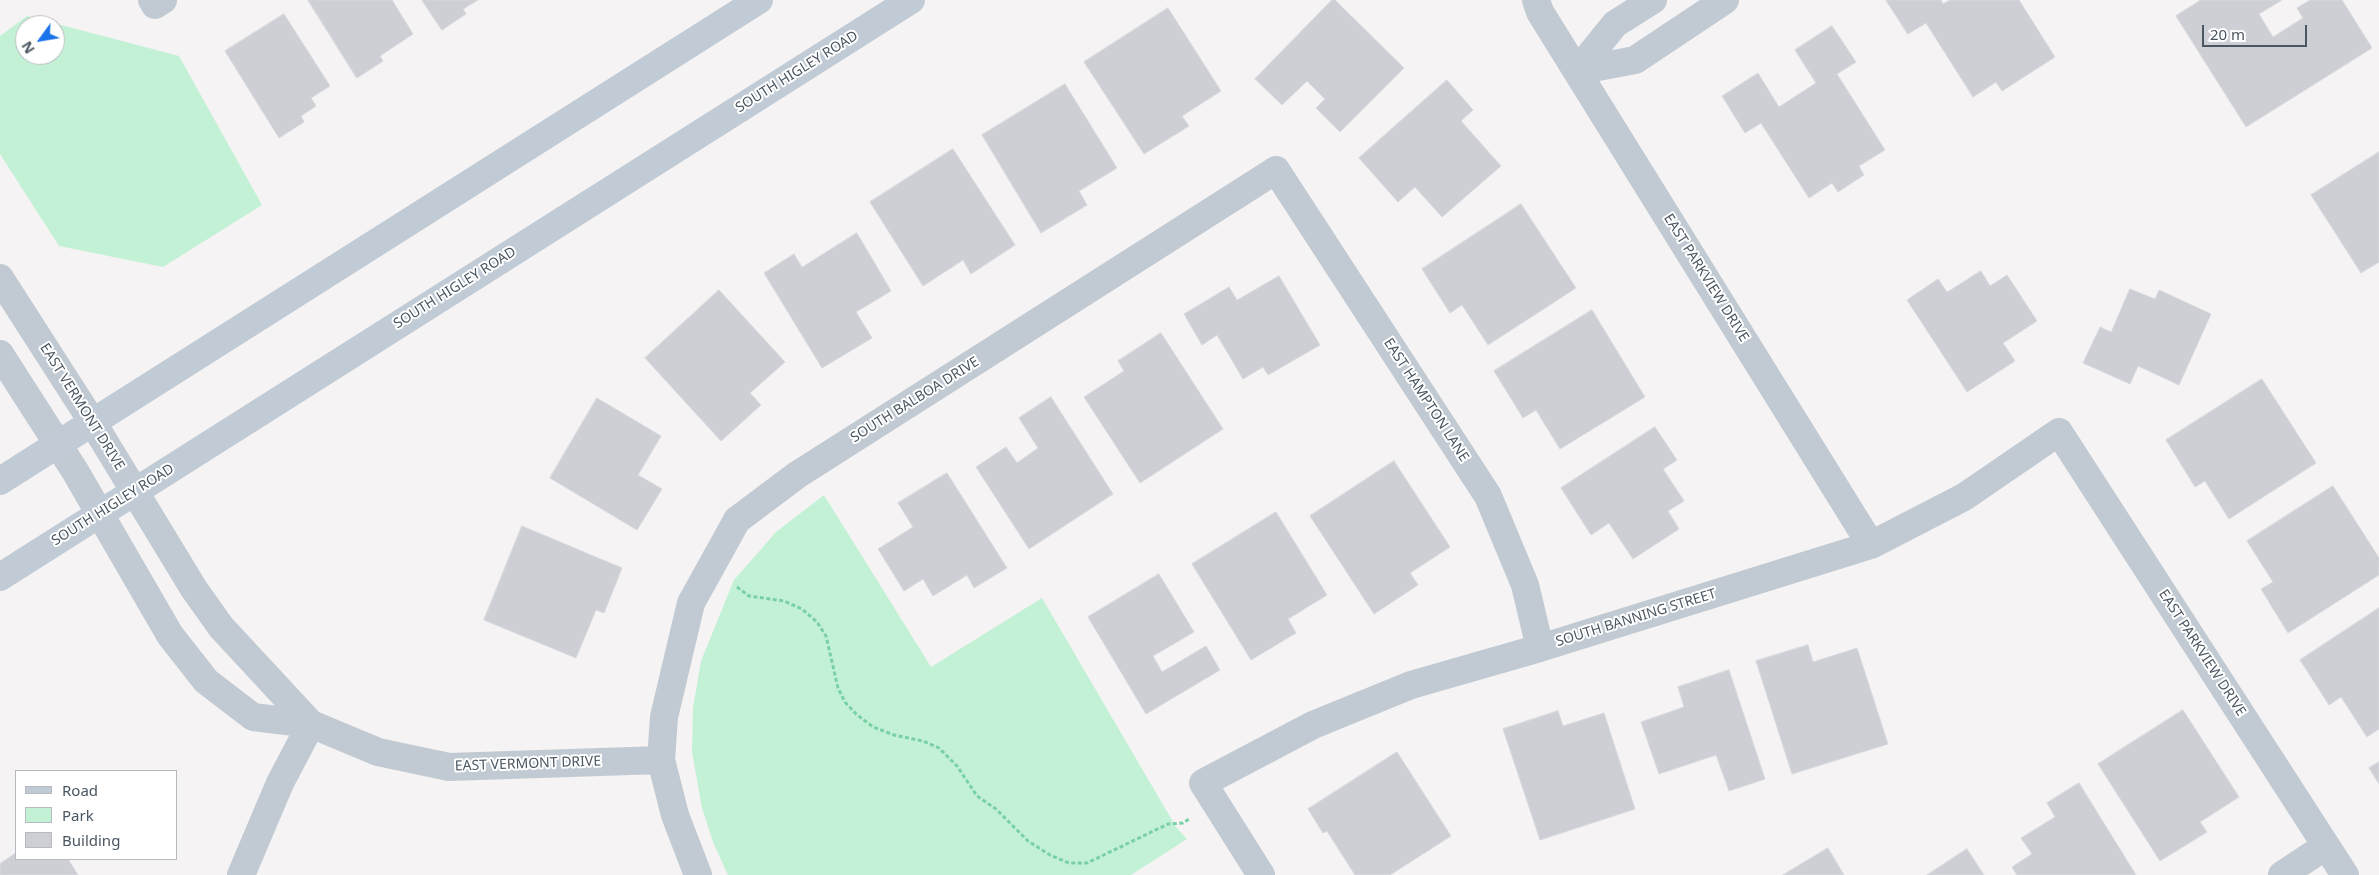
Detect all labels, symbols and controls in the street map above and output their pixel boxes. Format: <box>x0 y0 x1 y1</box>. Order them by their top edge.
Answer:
north arrow <box>15 15 65 65</box>
scale bar <box>2204 15 2309 47</box>
text: 20 m <box>2210 24 2245 44</box>
street label: SOUTH HIGLEY ROAD <box>733 27 861 117</box>
text: N <box>17 38 39 58</box>
street label: EAST PARKVIEW DRIVE <box>1660 211 1752 345</box>
street label: SOUTH HIGLEY ROAD <box>391 243 519 333</box>
street label: EAST HAMPTON LANE <box>1380 335 1472 465</box>
street label: EAST VERMONT DRIVE <box>36 341 128 473</box>
street label: SOUTH BALBOA DRIVE <box>848 354 982 446</box>
street label: SOUTH HIGLEY ROAD <box>49 460 177 550</box>
street label: SOUTH BANNING STREET <box>1554 586 1718 650</box>
street label: EAST PARKVIEW DRIVE <box>2155 587 2249 719</box>
street label: EAST VERMONT DRIVE <box>455 753 601 775</box>
legend <box>15 770 178 860</box>
text: Road <box>62 780 98 800</box>
text: Park <box>62 805 94 825</box>
text: Building <box>62 830 120 850</box>

